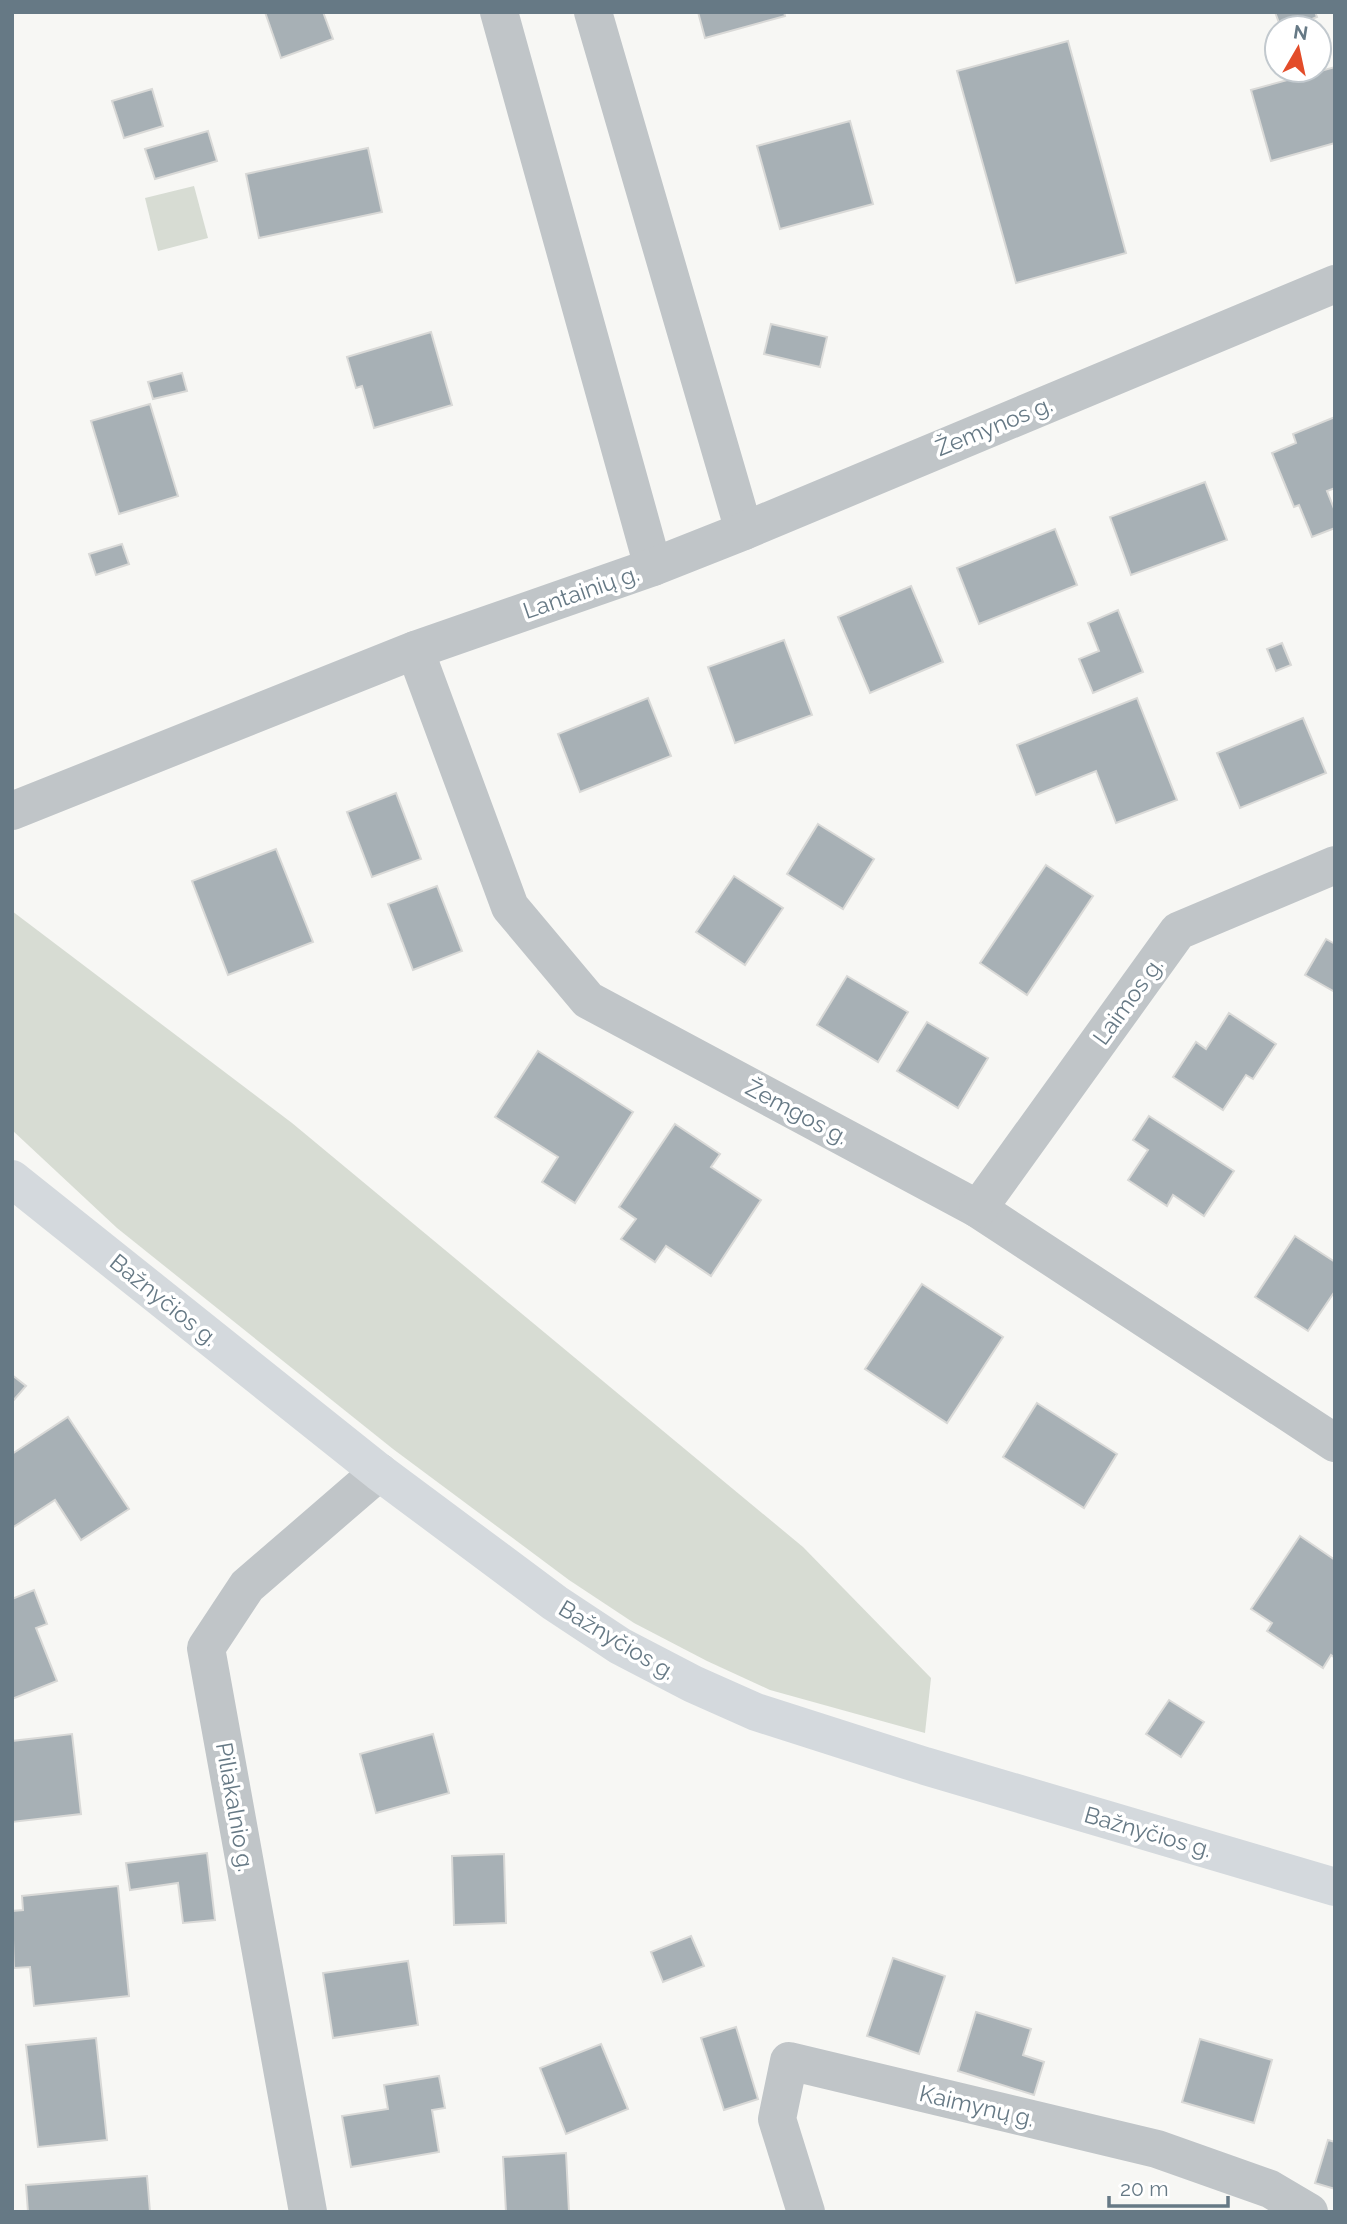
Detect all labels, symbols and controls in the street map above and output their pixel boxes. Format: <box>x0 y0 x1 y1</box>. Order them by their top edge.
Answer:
north arrow <box>1263 14 1333 84</box>
text: N <box>1292 20 1310 44</box>
street label: Žemynos g. <box>931 390 1056 461</box>
street label: Lantainių g. <box>519 559 642 624</box>
street label: Laimos g. <box>1087 952 1168 1050</box>
street label: Žemgos g. <box>741 1073 853 1150</box>
street label: Bažnyčios g. <box>105 1248 224 1351</box>
street label: Bažnyčios g. <box>554 1594 680 1685</box>
street label: Piliakalnio g. <box>211 1740 260 1874</box>
street label: Bažnyčios g. <box>1081 1800 1215 1863</box>
street label: Kaimynų g. <box>917 2079 1037 2132</box>
scale bar <box>1109 2164 1228 2208</box>
text: 20 m <box>1120 2176 1168 2201</box>

